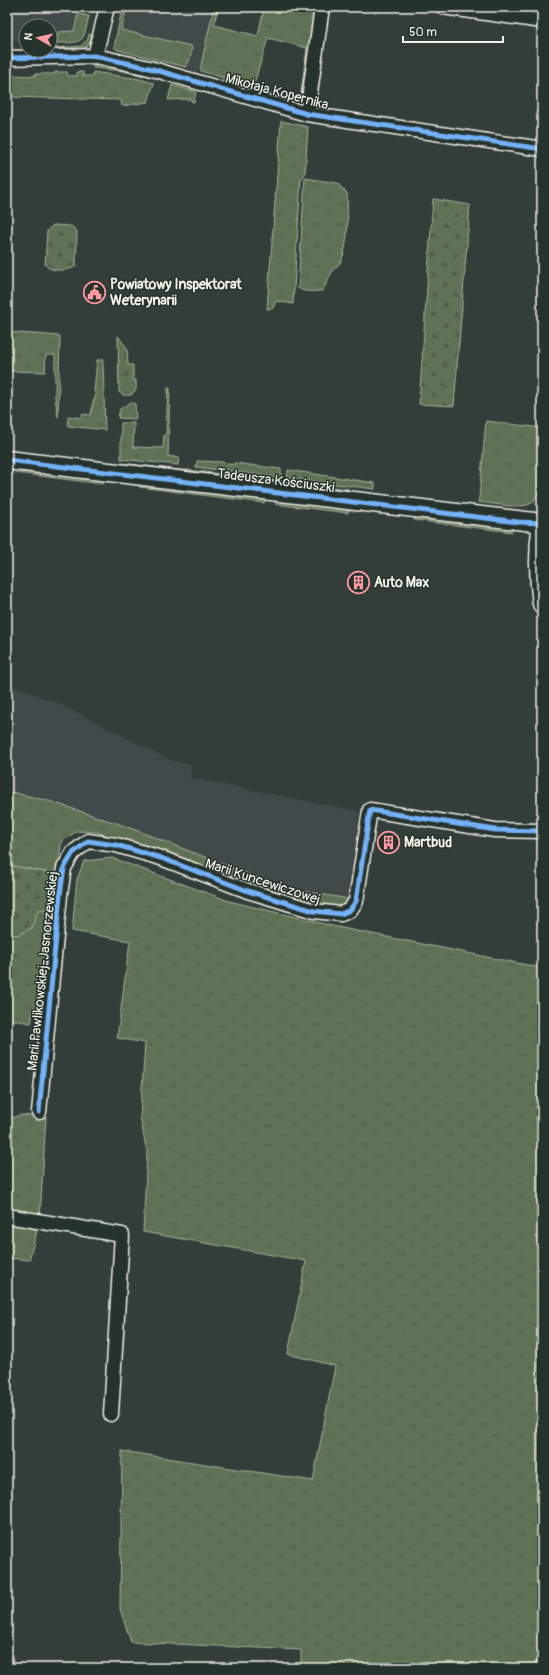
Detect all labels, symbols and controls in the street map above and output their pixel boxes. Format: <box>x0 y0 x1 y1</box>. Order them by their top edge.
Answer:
north arrow <box>18 18 58 58</box>
scale bar <box>403 18 503 44</box>
text: 50 m <box>409 25 437 40</box>
text: N <box>22 32 36 41</box>
street label: Mikołaja Kopernika <box>223 70 330 113</box>
place label: Powiatowy Inspektorat Weterynarii <box>110 276 242 309</box>
public building icon: Powiatowy Inspektorat Weterynarii <box>82 279 108 305</box>
street label: Tadeusza Kościuszki <box>216 465 336 496</box>
building icon: Auto Max <box>346 569 372 595</box>
place label: Auto Max <box>374 574 429 591</box>
building icon: Martbud <box>376 829 402 855</box>
place label: Martbud <box>404 834 452 851</box>
street label: Marii Kuncewiczowej <box>203 855 323 908</box>
street label: Marii Pawlikowskiej-Jasnorzewskiej <box>24 870 61 1072</box>

